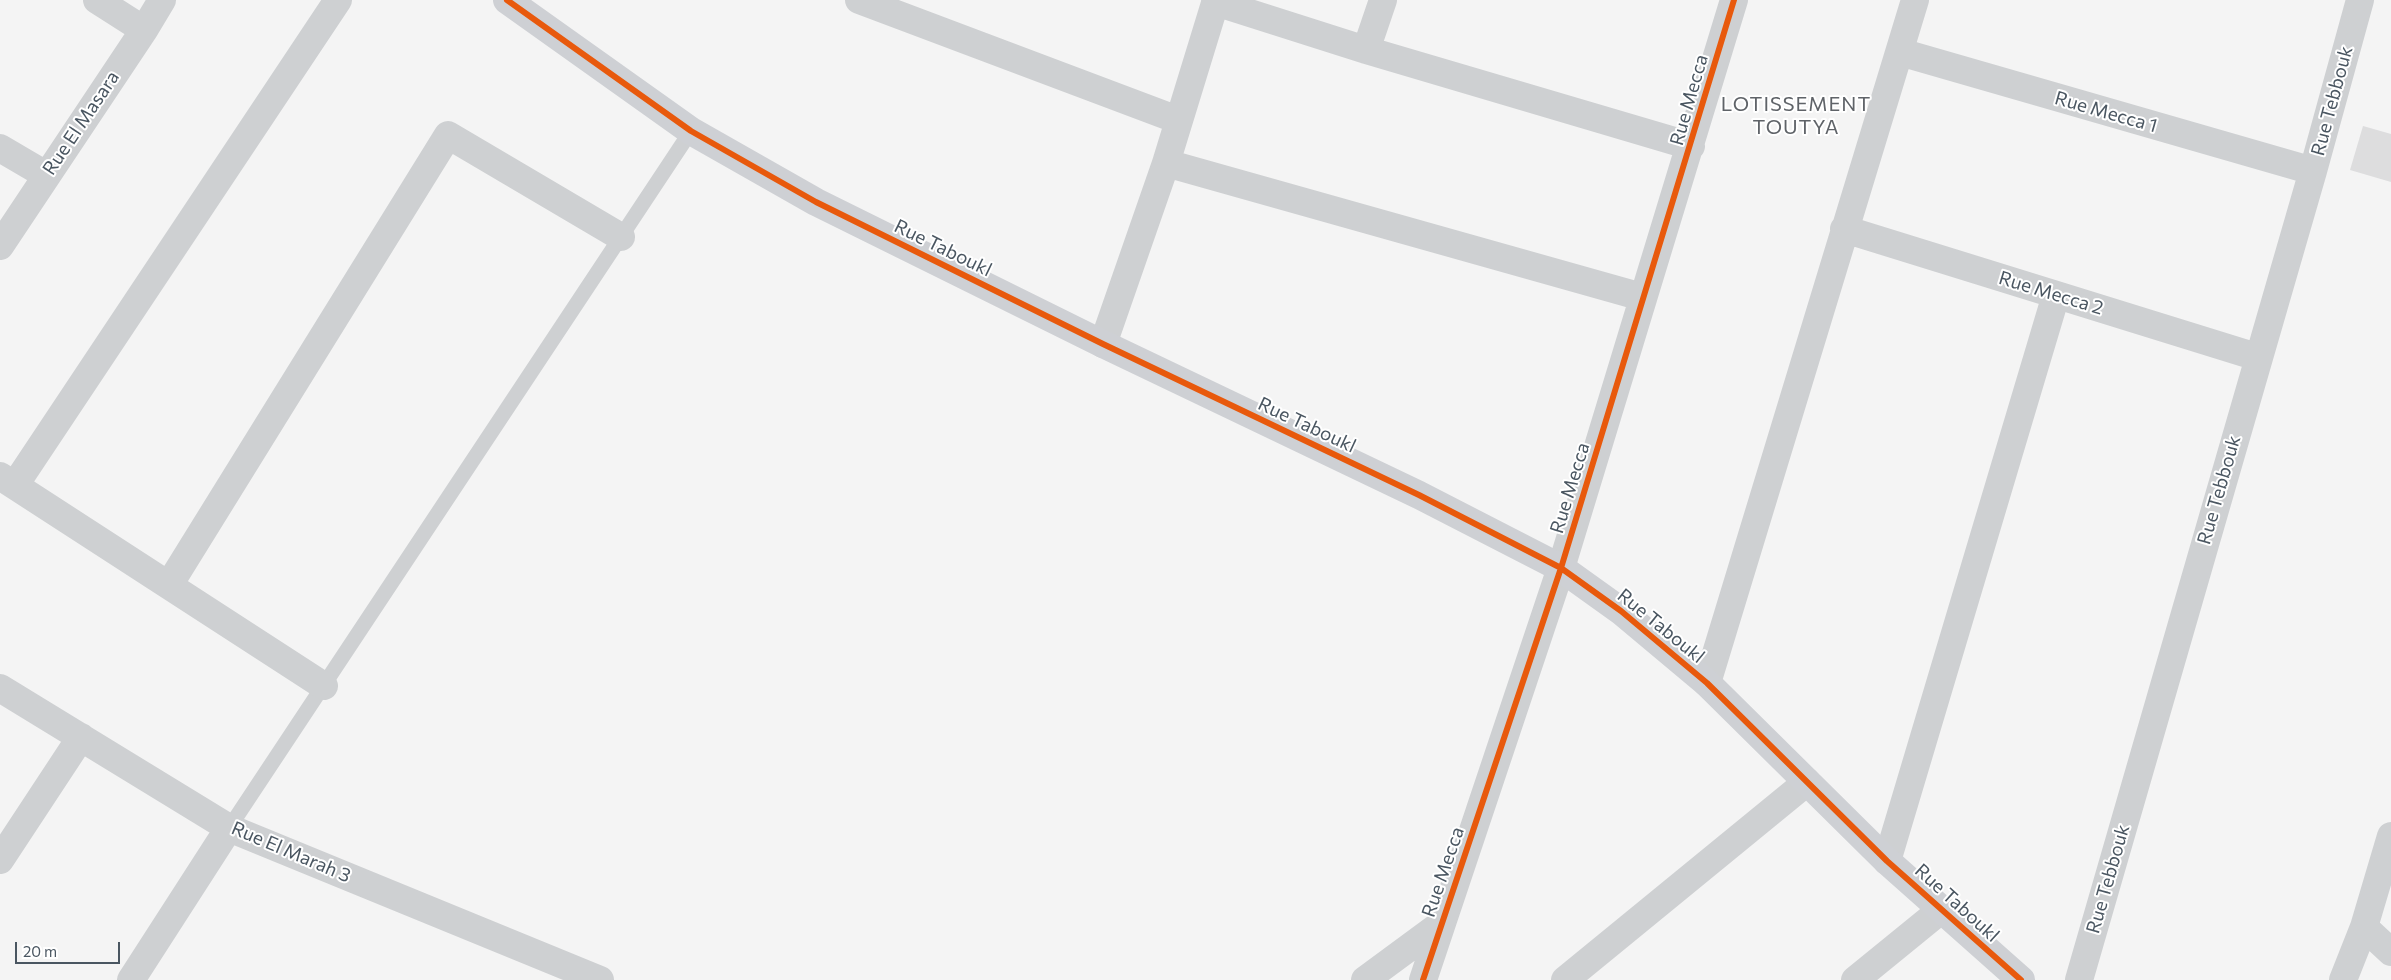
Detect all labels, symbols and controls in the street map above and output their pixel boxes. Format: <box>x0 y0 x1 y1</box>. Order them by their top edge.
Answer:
street label: Rue Tebbouk <box>2306 44 2358 158</box>
street label: Rue Mecca <box>1665 52 1713 148</box>
street label: Rue El Masara <box>38 67 124 179</box>
street label: Rue Mecca 1 <box>2052 86 2160 138</box>
district label: LOTISSEMENT TOUTYA <box>1719 92 1873 139</box>
street label: Rue Taboukl <box>891 215 995 281</box>
street label: Rue Mecca 2 <box>1996 266 2106 320</box>
street label: Rue Taboukl <box>1254 392 1360 458</box>
street label: Rue Tebbouk <box>2193 433 2245 547</box>
street label: Rue Mecca <box>1545 440 1595 536</box>
street label: Rue Taboukl <box>1613 584 1709 668</box>
street label: Rue El Marah 3 <box>228 817 354 887</box>
street label: Rue Tebbouk <box>2082 822 2134 936</box>
street label: Rue Mecca <box>1417 824 1469 920</box>
street label: Rue Taboukl <box>1910 859 2004 947</box>
scale bar <box>18 932 122 964</box>
text: 20 m <box>23 942 57 960</box>

